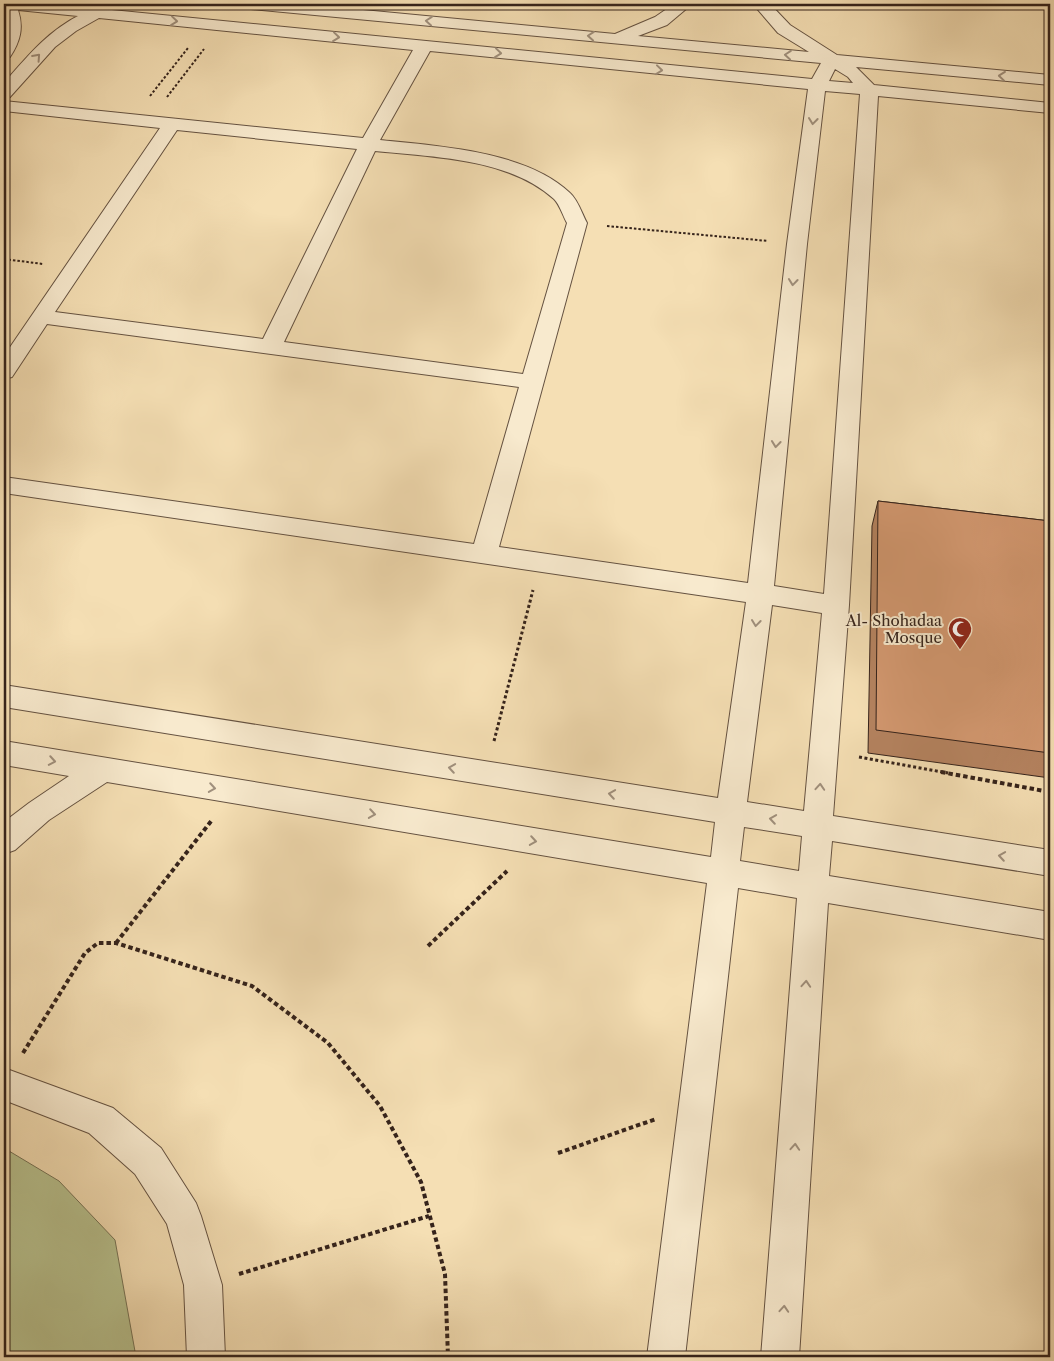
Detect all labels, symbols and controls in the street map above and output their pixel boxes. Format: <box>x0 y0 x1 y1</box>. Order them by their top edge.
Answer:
one-way arrow <box>170 15 178 26</box>
one-way arrow <box>425 15 433 26</box>
one-way arrow <box>332 31 340 42</box>
one-way arrow <box>587 31 595 42</box>
one-way arrow <box>494 47 502 58</box>
one-way arrow <box>783 50 791 61</box>
one-way arrow <box>31 53 40 62</box>
one-way arrow <box>656 64 664 75</box>
one-way arrow <box>997 70 1005 81</box>
one-way arrow <box>808 117 819 125</box>
one-way arrow <box>788 279 799 287</box>
one-way arrow <box>771 440 782 448</box>
place label: Al- Shohadaa Mosque <box>845 611 942 647</box>
mosque icon: Al- Shohadaa Mosque <box>947 616 973 650</box>
one-way arrow <box>751 619 762 627</box>
one-way arrow <box>47 756 56 766</box>
one-way arrow <box>447 763 455 774</box>
one-way arrow <box>208 783 216 793</box>
one-way arrow <box>815 783 826 791</box>
one-way arrow <box>608 789 616 799</box>
one-way arrow <box>368 809 377 819</box>
one-way arrow <box>768 814 776 825</box>
one-way arrow <box>528 835 537 845</box>
one-way arrow <box>998 851 1006 861</box>
one-way arrow <box>801 980 812 988</box>
one-way arrow <box>790 1142 801 1150</box>
one-way arrow <box>778 1304 789 1312</box>

